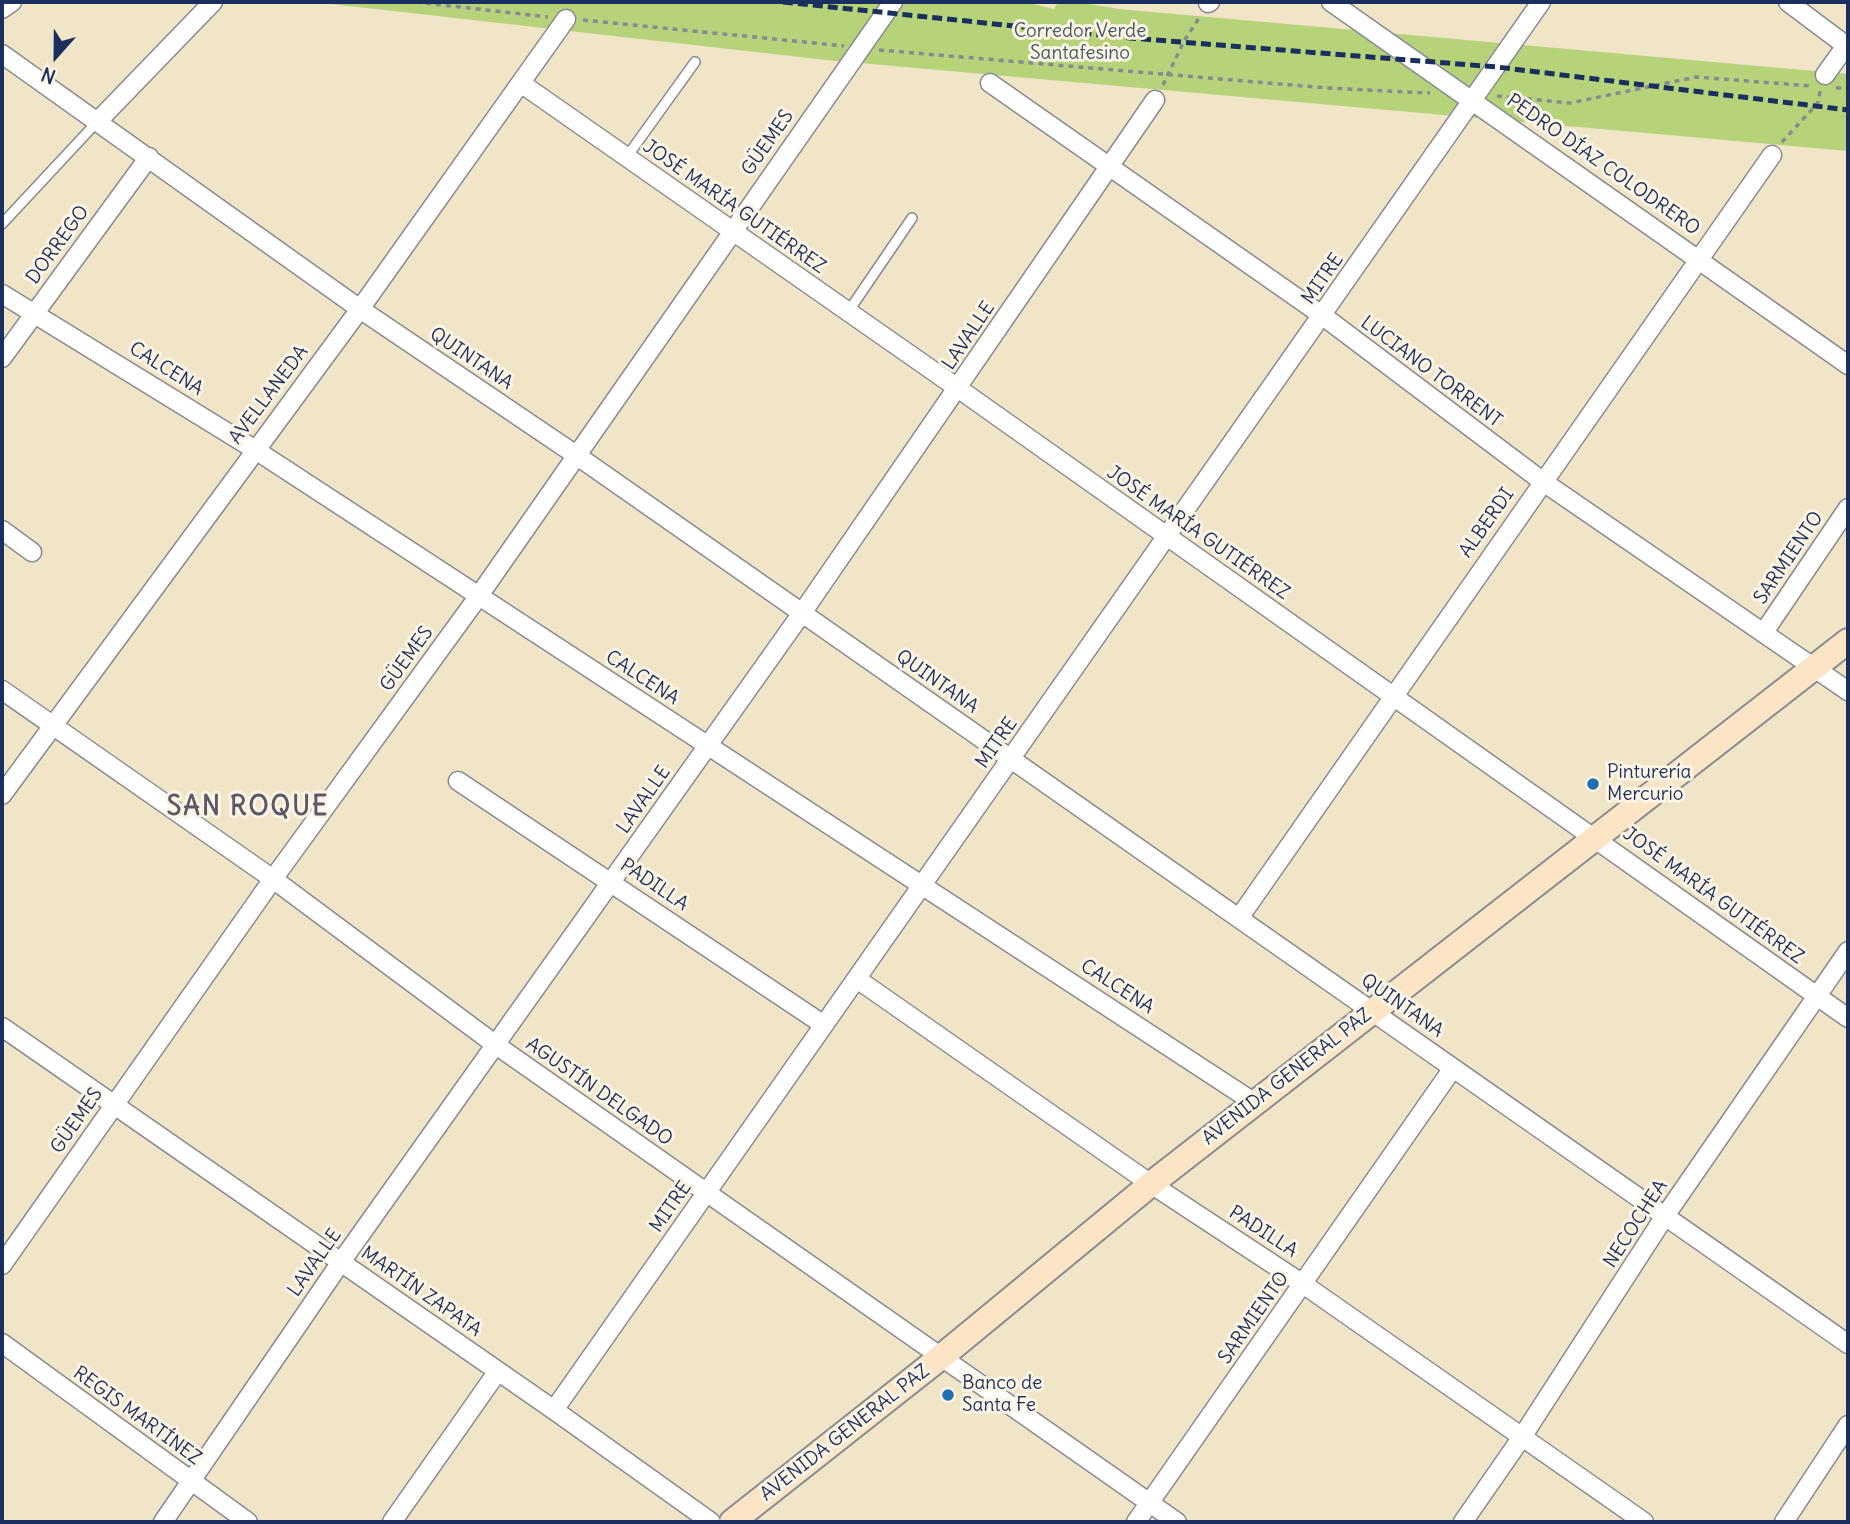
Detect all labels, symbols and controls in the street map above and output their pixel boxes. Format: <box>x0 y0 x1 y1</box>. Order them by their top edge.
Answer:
north arrow <box>21 21 91 91</box>
park label: Corredor Verde Santafesino <box>1014 21 1146 65</box>
text: N <box>38 62 59 89</box>
street label: PEDRO DÍAZ COLODRERO <box>1502 89 1704 241</box>
street label: GÜEMES <box>737 106 799 180</box>
street label: JOSÉ MARÍA GUTIÉRREZ <box>638 135 830 279</box>
street label: DORREGO <box>22 201 94 289</box>
street label: MITRE <box>1297 249 1349 309</box>
street label: LAVALLE <box>938 298 1000 374</box>
street label: LUCIANO TORRENT <box>1356 312 1506 432</box>
street label: QUINTANA <box>425 323 517 395</box>
street label: CALCENA <box>125 337 207 401</box>
street label: AVELLANEDA <box>225 341 313 449</box>
street label: JOSÉ MARÍA GUTIÉRREZ <box>1102 461 1294 605</box>
street label: ALBERDI <box>1455 484 1519 562</box>
street label: SARMIENTO <box>1750 507 1828 609</box>
street label: GÜEMES <box>376 622 438 696</box>
street label: QUINTANA <box>891 645 983 719</box>
street label: CALCENA <box>601 646 683 710</box>
street label: MITRE <box>971 713 1023 773</box>
street label: LAVALLE <box>612 762 676 838</box>
place label: Pinturería Mercurio <box>1607 762 1691 806</box>
marker: Pinturería Mercurio <box>1585 776 1601 792</box>
district label: SAN ROQUE <box>168 792 328 824</box>
street label: JOSÉ MARÍA GUTIÉRREZ <box>1618 823 1808 969</box>
street label: PADILLA <box>616 854 692 916</box>
street label: CALCENA <box>1076 955 1158 1019</box>
street label: QUINTANA <box>1356 969 1448 1043</box>
street label: AVENIDA GENERAL PAZ <box>1198 1004 1376 1150</box>
street label: AGUSTÍN DELGADO <box>521 1033 677 1151</box>
street label: GÜEMES <box>46 1084 108 1158</box>
street label: NECOCHEA <box>1599 1176 1673 1272</box>
street label: MITRE <box>645 1177 697 1237</box>
street label: PADILLA <box>1224 1201 1302 1263</box>
street label: LAVALLE <box>283 1225 347 1301</box>
street label: MARTÍN ZAPATA <box>356 1242 486 1342</box>
street label: SARMIENTO <box>1214 1268 1294 1368</box>
street label: AVENIDA GENERAL PAZ <box>756 1360 934 1506</box>
street label: REGIS MARTÍNEZ <box>69 1362 205 1470</box>
place label: Banco de Santa Fe <box>962 1373 1042 1417</box>
marker: Banco de Santa Fe <box>940 1387 956 1403</box>

